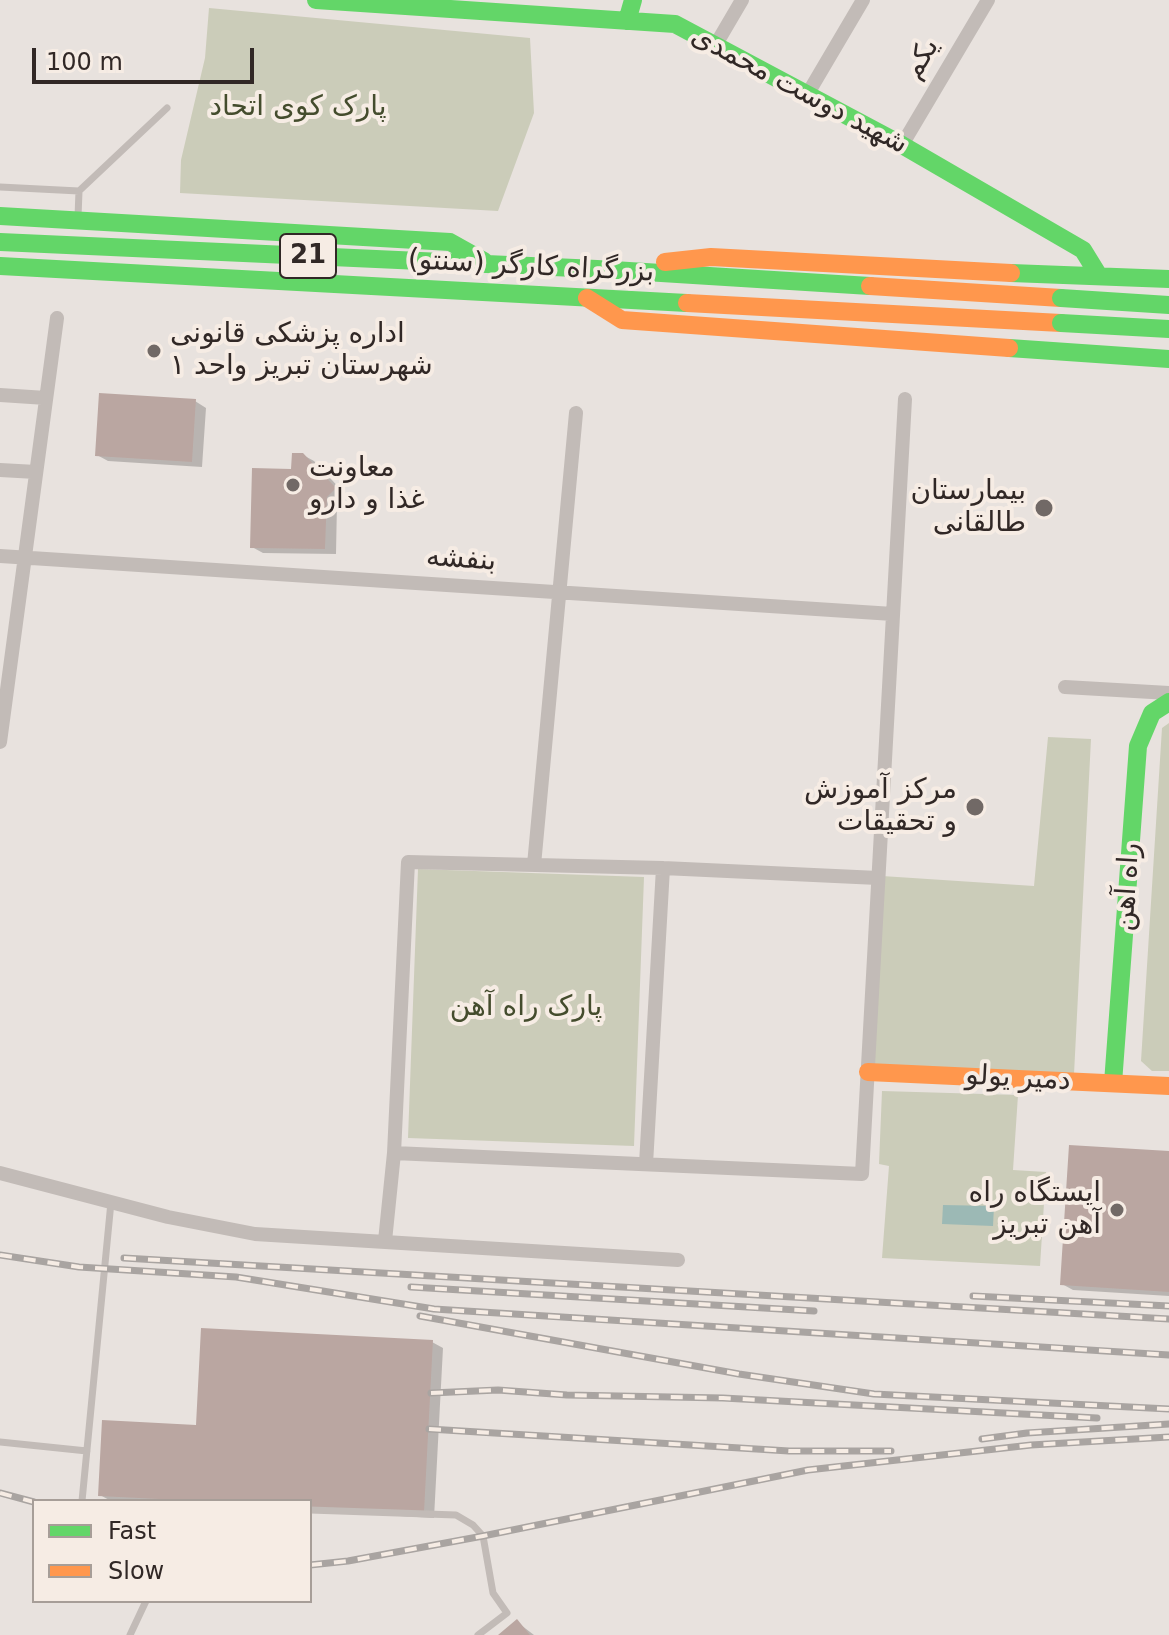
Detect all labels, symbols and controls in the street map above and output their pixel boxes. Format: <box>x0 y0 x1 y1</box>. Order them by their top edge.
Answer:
street label: شهید دوست محمدی <box>685 20 913 162</box>
scale bar <box>36 32 258 82</box>
street label: یکم <box>897 32 947 86</box>
text: 100 m <box>46 48 123 76</box>
park label: پارک کوی اتحاد <box>209 91 387 125</box>
road number: 21 <box>280 234 336 278</box>
street label: بزرگراه کارگر (سنتو) <box>407 244 655 290</box>
place label: اداره پزشکی قانونی شهرستان تبریز واحد ۱ <box>170 318 433 384</box>
marker: اداره پزشکی قانونی شهرستان تبریز واحد ۱ <box>145 342 163 360</box>
place label: معاونت غذا و دارو <box>309 452 425 518</box>
place label: بیمارستان طالقانی <box>911 475 1026 541</box>
marker: معاونت غذا و دارو <box>284 476 302 494</box>
marker: بیمارستان طالقانی <box>1033 497 1055 519</box>
street label: بنفشه <box>425 541 497 579</box>
place label: مرکز آموزش و تحقیقات <box>804 774 957 840</box>
marker: مرکز آموزش و تحقیقات <box>964 796 986 818</box>
street label: راه آهن <box>1108 842 1148 932</box>
park label: پارک راه آهن <box>450 991 602 1025</box>
street label: دمیر یولو <box>964 1059 1072 1099</box>
place label: ایستگاه راه آهن تبریز <box>968 1177 1101 1243</box>
marker: ایستگاه راه آهن تبریز <box>1108 1201 1126 1219</box>
legend <box>32 1499 312 1603</box>
text: Fast <box>108 1517 156 1545</box>
text: Slow <box>108 1557 164 1585</box>

